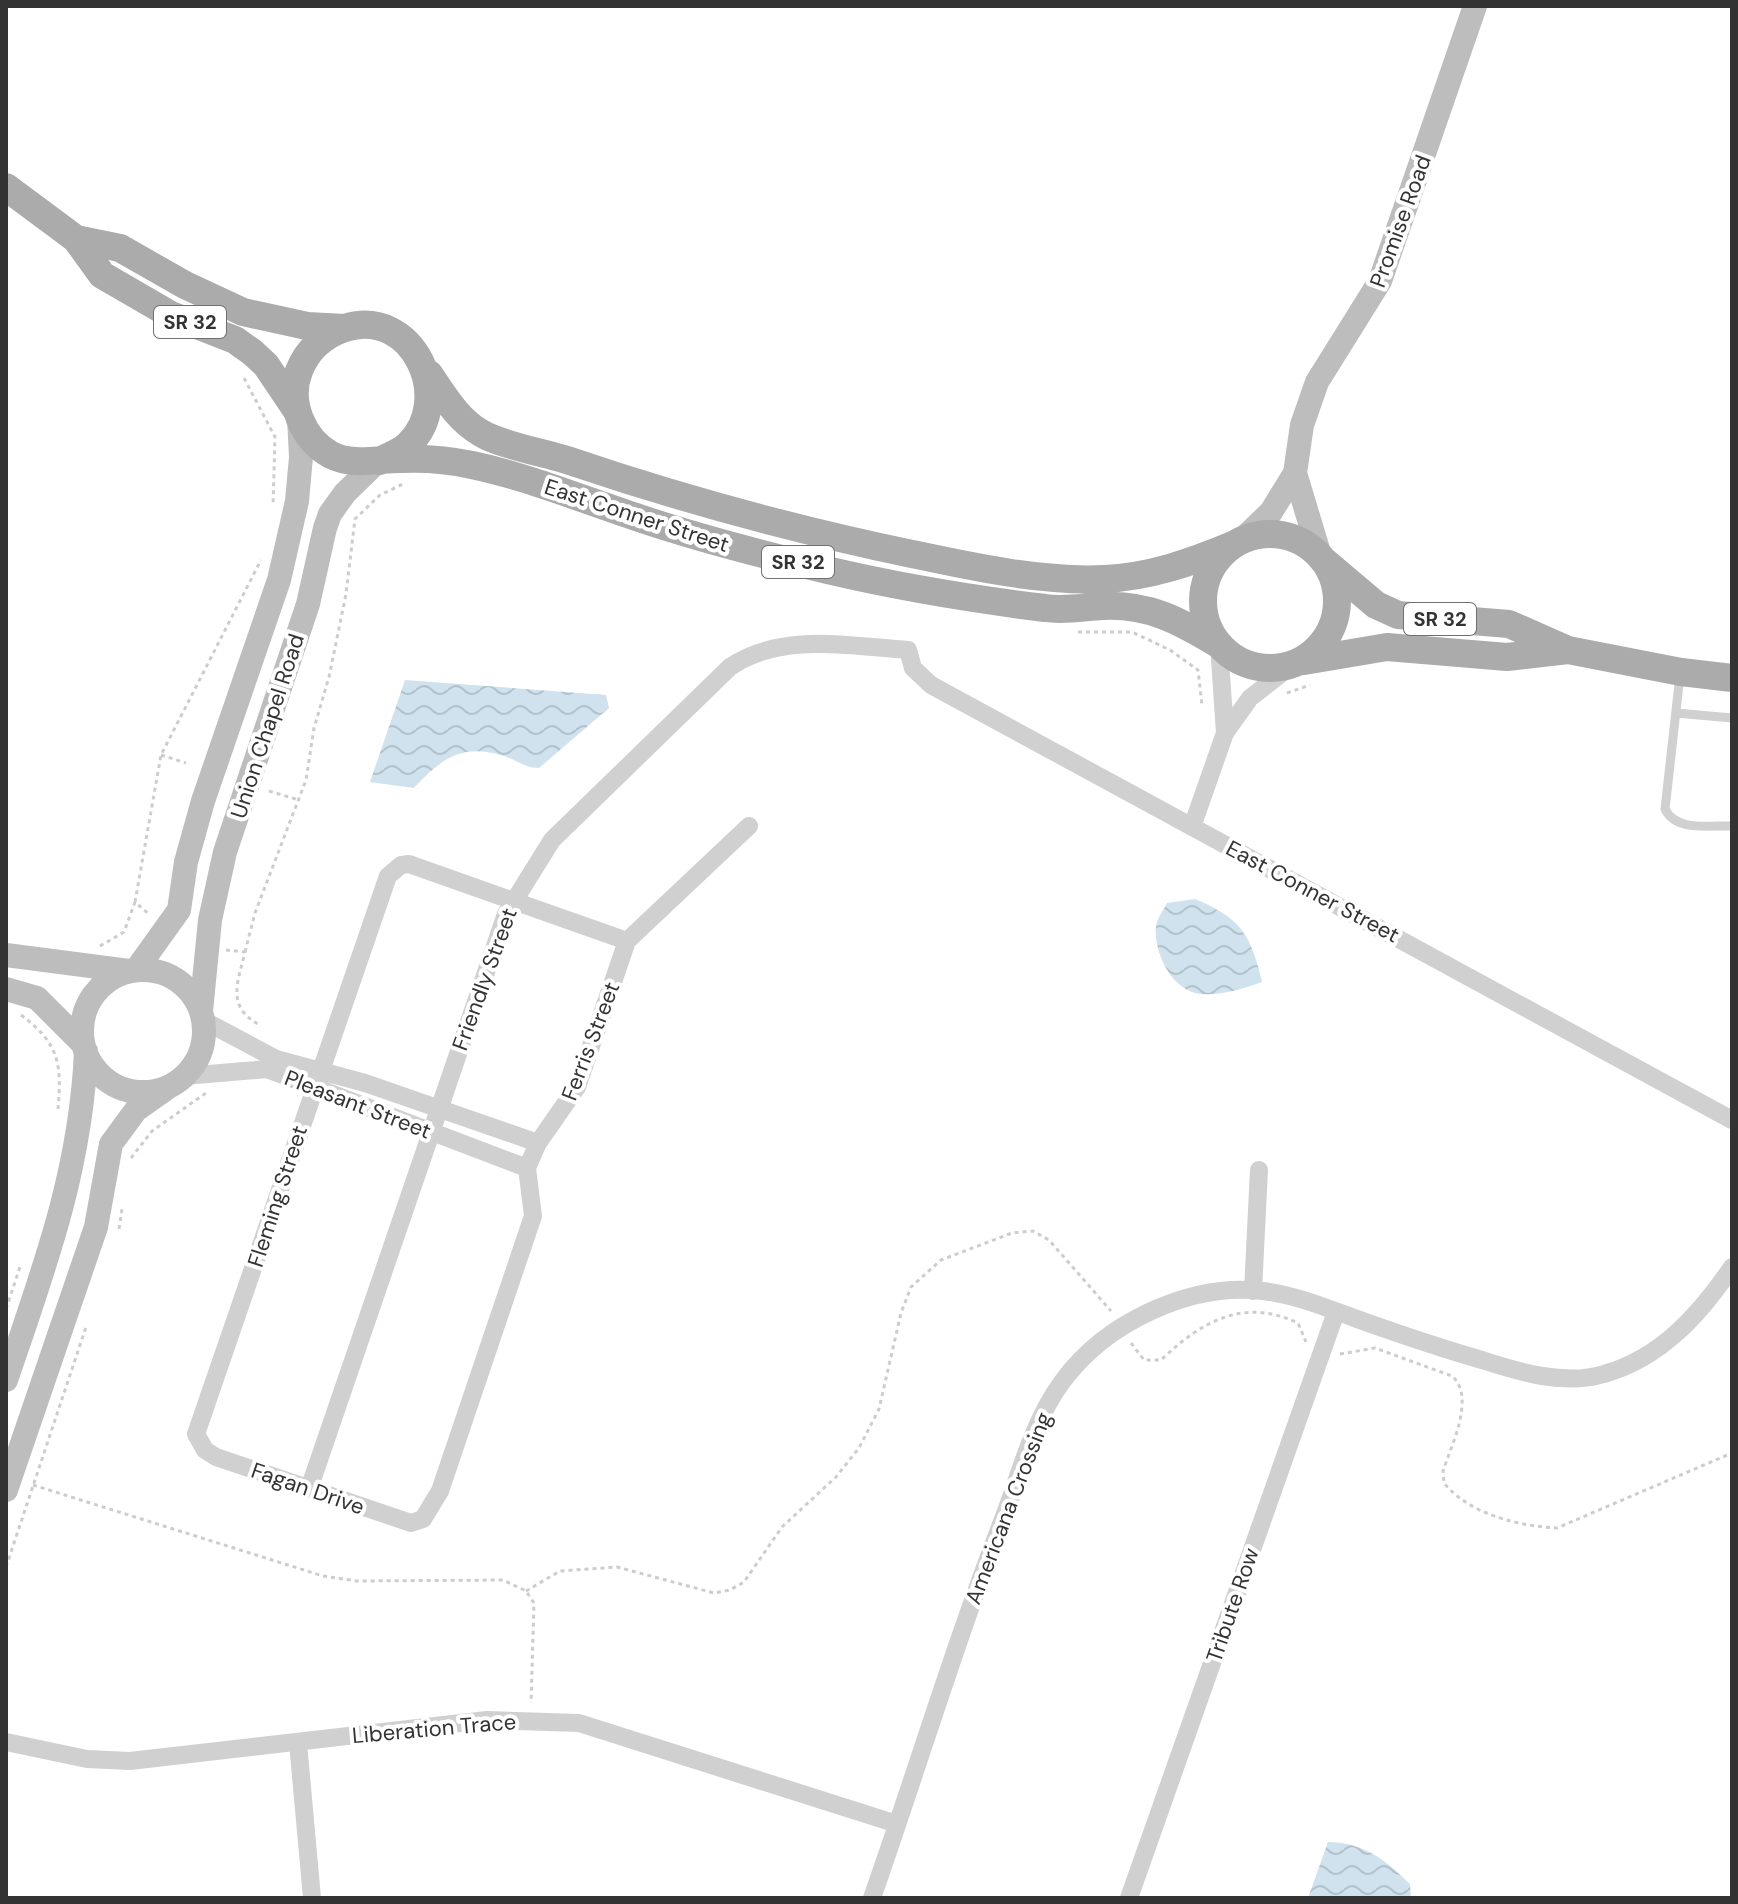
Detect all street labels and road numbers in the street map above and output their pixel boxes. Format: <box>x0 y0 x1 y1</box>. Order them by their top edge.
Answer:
street label: Promise Road <box>1363 151 1438 291</box>
road number: SR 32 <box>154 306 226 338</box>
street label: East Conner Street <box>541 472 733 559</box>
road number: SR 32 <box>762 546 834 578</box>
road number: SR 32 <box>1404 603 1476 635</box>
street label: Union Chapel Road <box>224 630 311 822</box>
street label: East Conner Street <box>1221 833 1404 949</box>
street label: Friendly Street <box>445 904 524 1054</box>
street label: Ferris Street <box>555 978 626 1105</box>
street label: Pleasant Street <box>280 1063 435 1146</box>
street label: Fleming Street <box>241 1122 314 1271</box>
street label: Americana Crossing <box>958 1408 1059 1609</box>
street label: Fagan Drive <box>247 1456 368 1521</box>
street label: Tribute Row <box>1199 1544 1266 1666</box>
street label: Liberation Trace <box>351 1707 517 1750</box>

